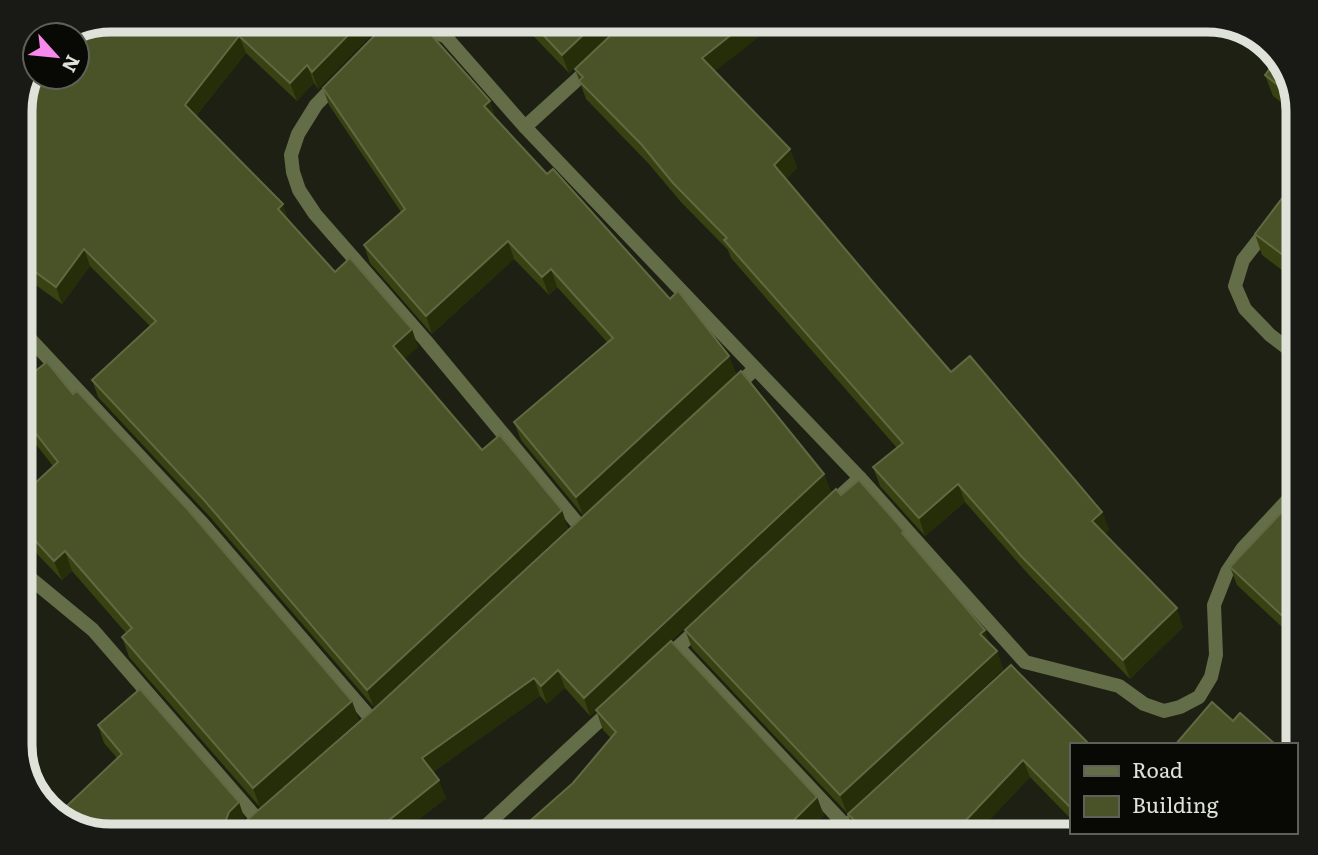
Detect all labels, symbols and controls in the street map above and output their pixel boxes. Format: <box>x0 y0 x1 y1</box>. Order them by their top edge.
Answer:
north arrow <box>21 21 91 91</box>
text: N <box>56 51 88 78</box>
legend <box>1070 743 1297 834</box>
text: Road <box>1132 753 1183 784</box>
text: Building <box>1132 788 1219 819</box>

